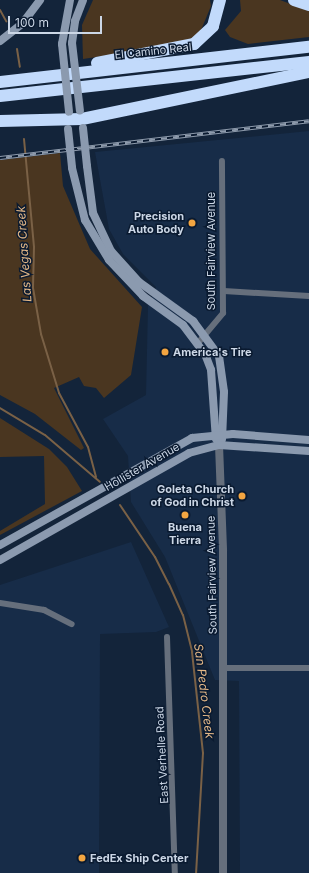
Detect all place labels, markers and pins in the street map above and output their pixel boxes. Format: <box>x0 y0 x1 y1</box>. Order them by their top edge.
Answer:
place label: Precision Auto Body <box>128 210 184 236</box>
marker: Precision Auto Body <box>187 218 197 228</box>
place label: America's Tire <box>173 345 252 359</box>
marker: America's Tire <box>160 347 170 357</box>
place label: Goleta Church of God in Christ <box>151 483 234 509</box>
marker: Goleta Church of God in Christ <box>237 491 247 501</box>
marker: Buena Tierra <box>180 510 190 520</box>
place label: Buena Tierra <box>168 521 202 547</box>
place label: FedEx Ship Center <box>90 851 188 865</box>
marker: FedEx Ship Center <box>77 853 87 863</box>

